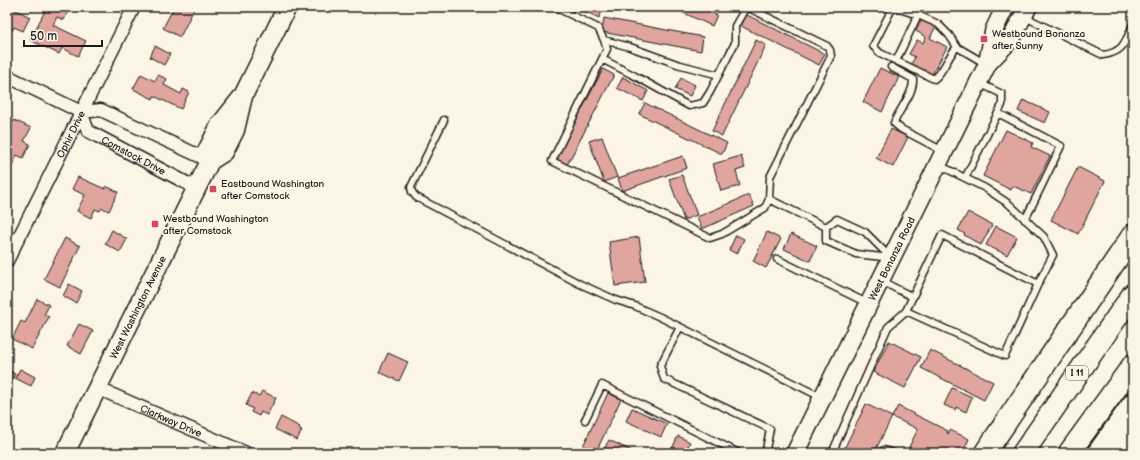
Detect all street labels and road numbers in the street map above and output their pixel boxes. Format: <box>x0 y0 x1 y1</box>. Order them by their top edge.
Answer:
street label: Ophir Drive <box>55 109 88 160</box>
street label: Comstock Drive <box>99 134 168 178</box>
street label: West Bonanza Road <box>866 215 918 303</box>
street label: West Washington Avenue <box>108 254 169 361</box>
road number: I 11 <box>1066 366 1088 380</box>
street label: Clarkway Drive <box>138 403 204 440</box>

